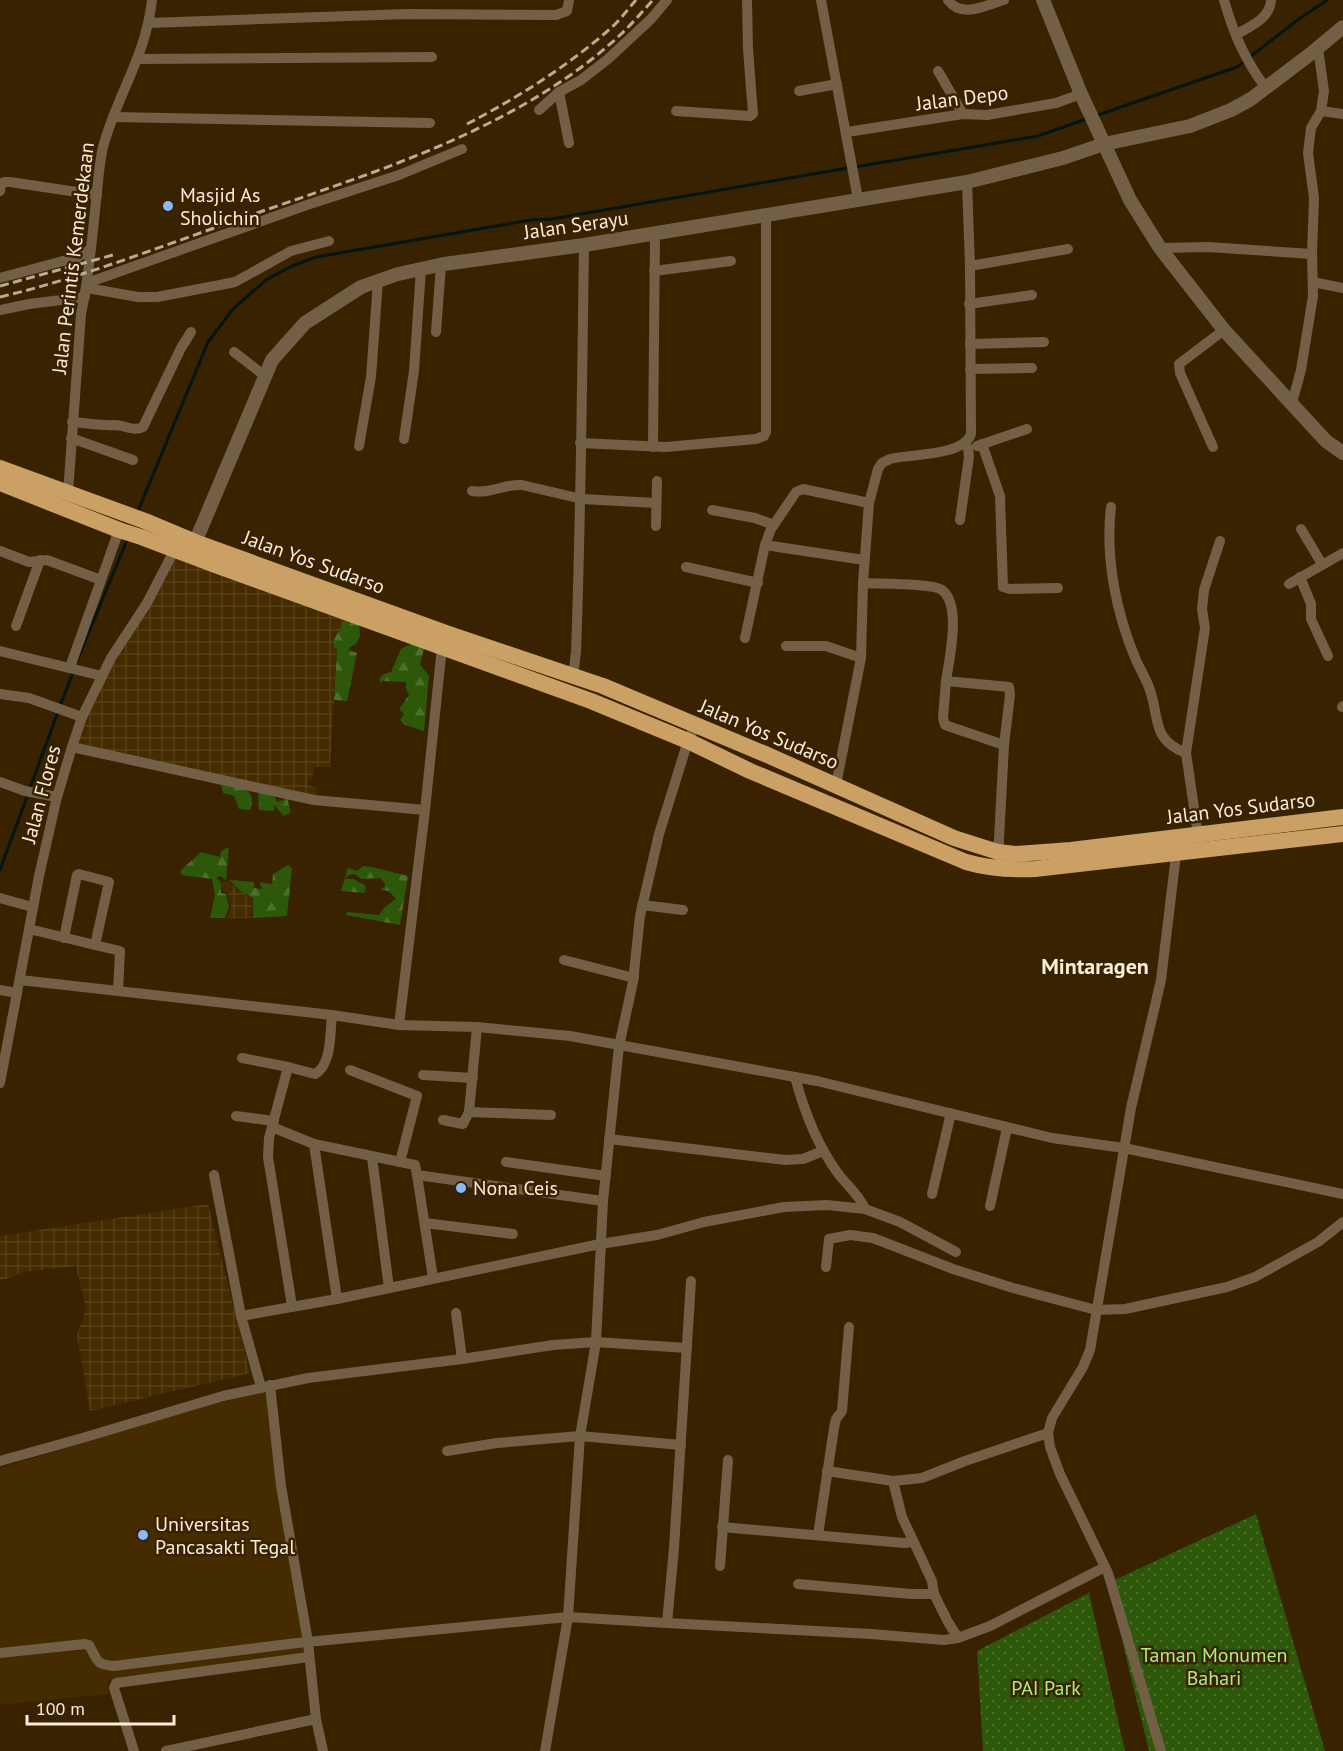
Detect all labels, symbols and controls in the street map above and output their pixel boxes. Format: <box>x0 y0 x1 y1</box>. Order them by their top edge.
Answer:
street label: Jalan Depo <box>913 79 1010 117</box>
street label: Jalan Perintis Kemerdekaan <box>46 141 100 376</box>
place label: Masjid As Sholichin <box>180 182 260 231</box>
marker: Masjid As Sholichin <box>161 199 175 213</box>
street label: Jalan Serayu <box>521 205 630 245</box>
street label: Jalan Yos Sudarso <box>239 524 389 600</box>
street label: Jalan Yos Sudarso <box>694 693 843 775</box>
street label: Jalan Flores <box>15 742 67 847</box>
street label: Jalan Yos Sudarso <box>1164 786 1317 830</box>
district label: Mintaragen <box>1041 952 1149 980</box>
place label: Nona Ceis <box>473 1175 558 1201</box>
marker: Nona Ceis <box>454 1181 468 1195</box>
place label: Universitas Pancasakti Tegal <box>155 1511 295 1560</box>
marker: Universitas Pancasakti Tegal <box>136 1528 150 1542</box>
park label: Taman Monumen Bahari <box>1141 1642 1287 1691</box>
park label: PAI Park <box>1011 1675 1081 1701</box>
scale bar <box>27 1688 174 1726</box>
text: 100 m <box>36 1697 85 1720</box>

